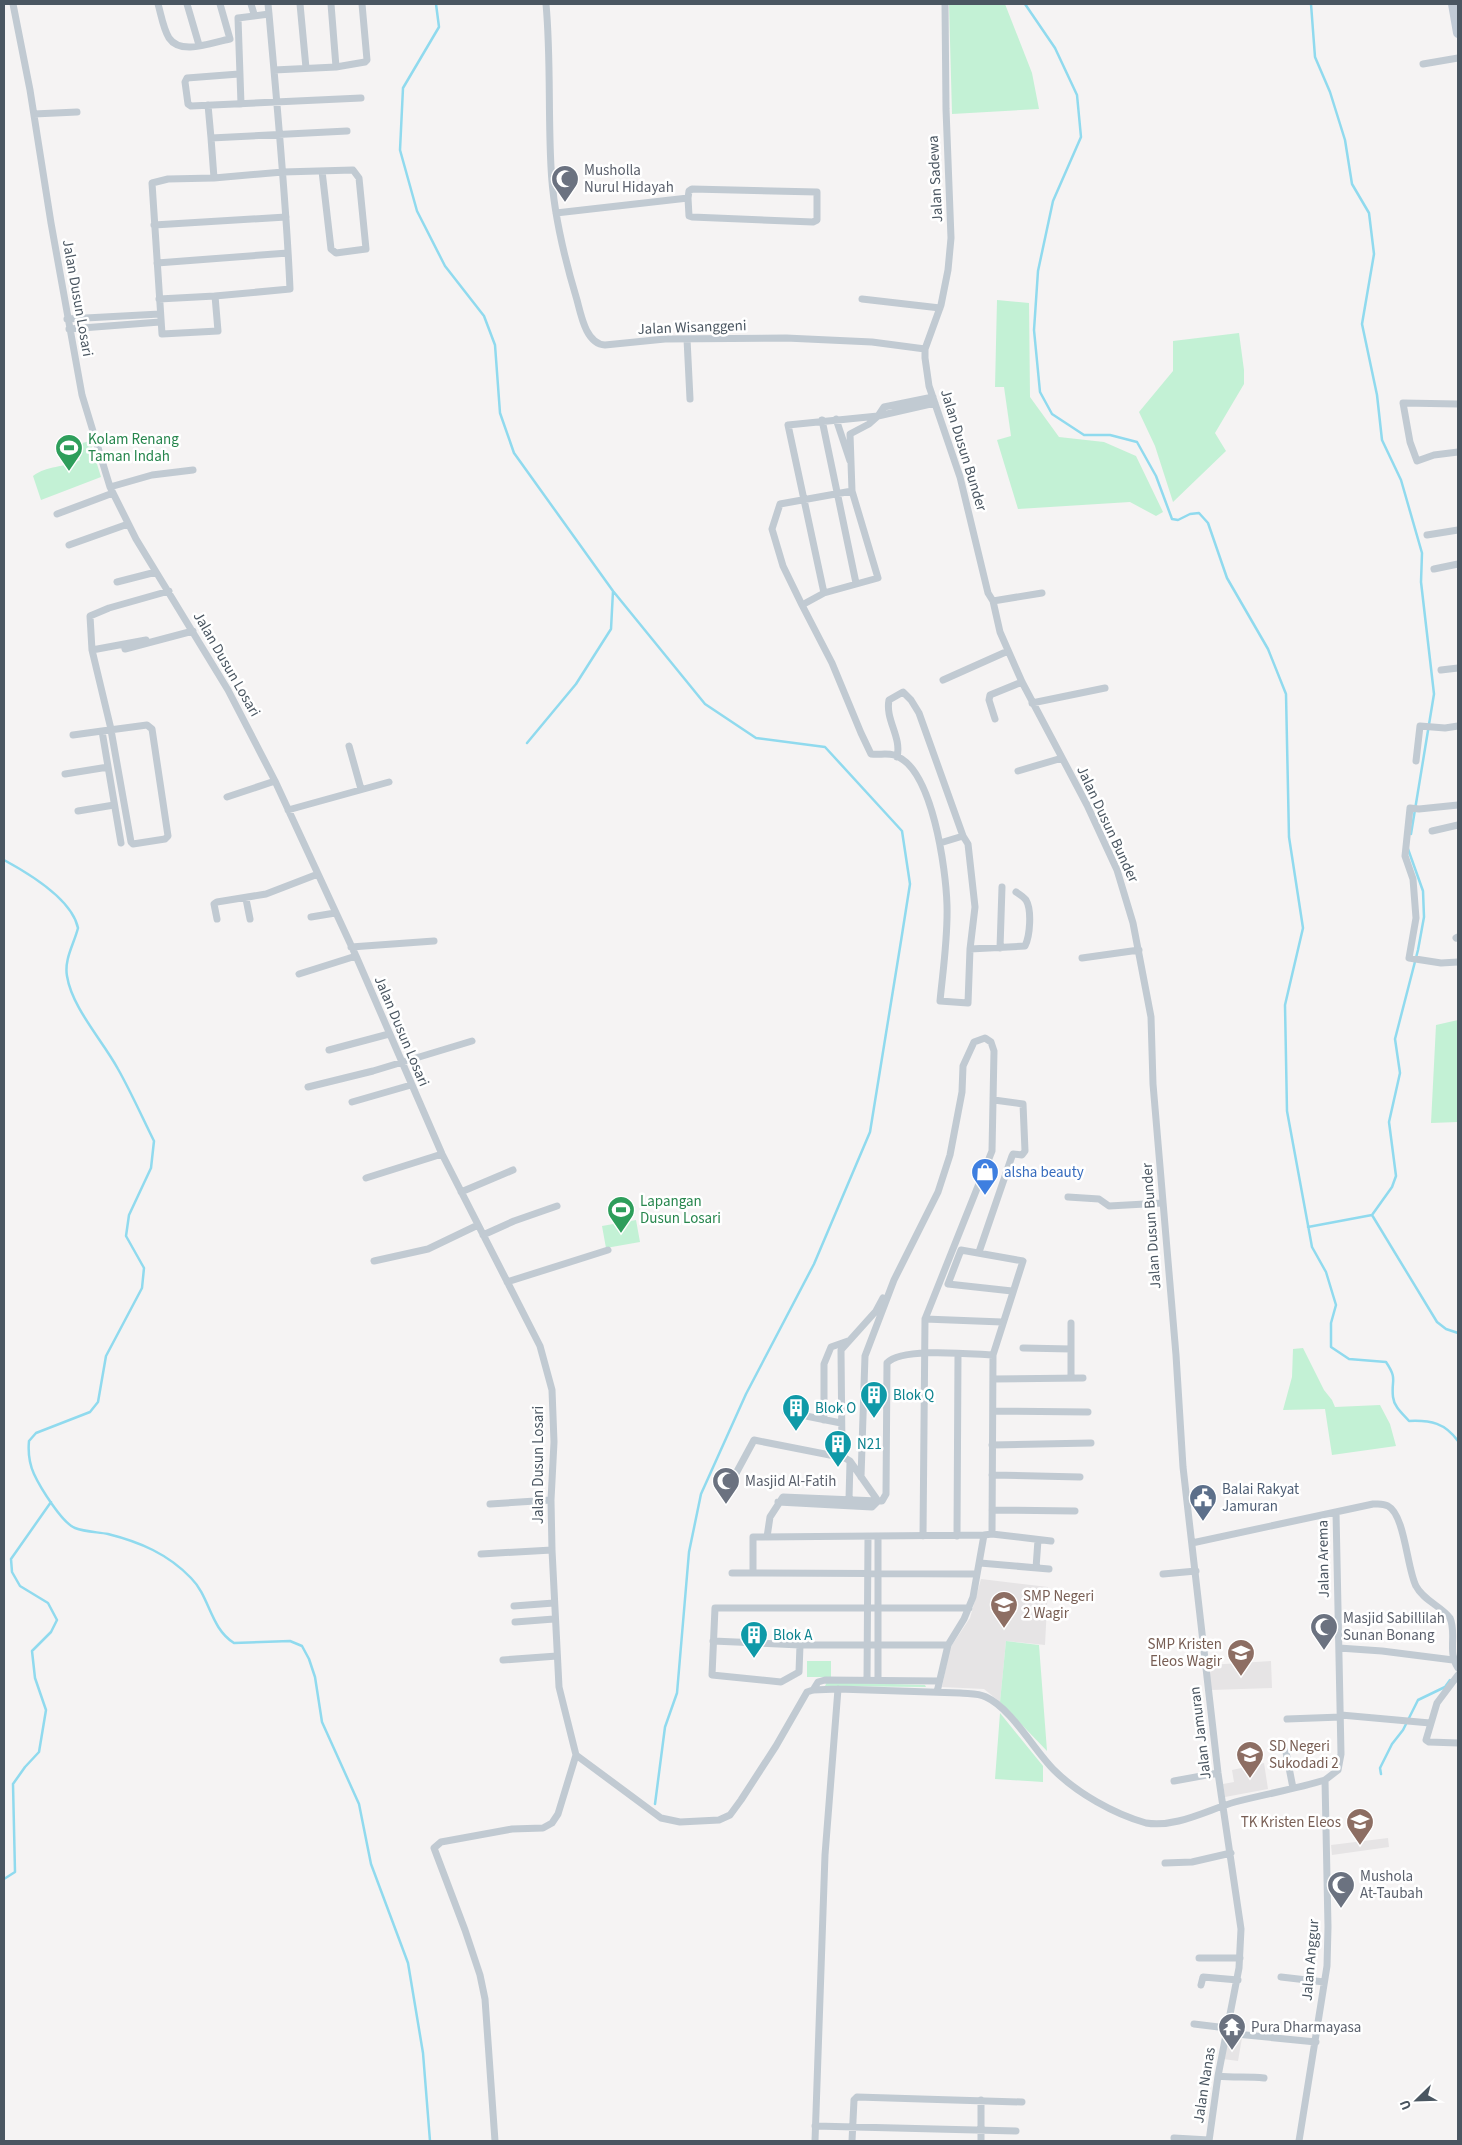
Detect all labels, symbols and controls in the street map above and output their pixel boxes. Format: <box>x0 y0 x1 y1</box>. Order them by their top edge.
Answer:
street label: Jalan Sadewa <box>923 135 948 223</box>
place label: Musholla Nurul Hidayah <box>584 160 674 198</box>
mosque icon: Musholla Nurul Hidayah <box>550 164 580 203</box>
street label: Jalan Dusun Losari <box>57 238 98 358</box>
street label: Jalan Wisanggeni <box>637 315 747 340</box>
street label: Jalan Dusun Bunder <box>935 387 992 514</box>
place label: Kolam Renang Taman Indah <box>88 429 179 467</box>
sports icon: Kolam Renang Taman Indah <box>54 433 84 472</box>
street label: Jalan Dusun Losari <box>188 608 265 721</box>
street label: Jalan Dusun Bunder <box>1071 762 1144 887</box>
street label: Jalan Dusun Losari <box>369 973 434 1090</box>
shop icon: alsha beauty <box>970 1157 1000 1196</box>
street label: Jalan Dusun Bunder <box>1137 1161 1166 1290</box>
place label: alsha beauty <box>1004 1162 1084 1183</box>
place label: Lapangan Dusun Losari <box>640 1191 721 1229</box>
sports icon: Lapangan Dusun Losari <box>606 1195 636 1234</box>
building icon: Blok Q <box>859 1380 889 1419</box>
place label: Blok Q <box>893 1385 934 1406</box>
building icon: Blok O <box>781 1393 811 1432</box>
place label: Blok O <box>815 1398 856 1419</box>
street label: Jalan Dusun Losari <box>528 1406 549 1524</box>
building icon: N21 <box>823 1429 853 1468</box>
place label: N21 <box>857 1434 882 1455</box>
mosque icon: Masjid Al-Fatih <box>711 1466 741 1505</box>
place label: Masjid Al-Fatih <box>745 1471 836 1492</box>
place label: Balai Rakyat Jamuran <box>1222 1479 1299 1517</box>
public building icon: Balai Rakyat Jamuran <box>1188 1483 1218 1522</box>
street label: Jalan Arema <box>1312 1520 1335 1598</box>
place label: SMP Negeri 2 Wagir <box>1023 1586 1094 1624</box>
school or university icon: SMP Negeri 2 Wagir <box>989 1590 1019 1629</box>
place label: Masjid Sabillilah Sunan Bonang <box>1343 1608 1445 1646</box>
mosque icon: Masjid Sabillilah Sunan Bonang <box>1309 1612 1339 1651</box>
building icon: Blok A <box>739 1620 769 1659</box>
place label: Blok A <box>773 1625 813 1646</box>
place label: SMP Kristen Eleos Wagir <box>1148 1634 1223 1672</box>
school or university icon: SMP Kristen Eleos Wagir <box>1226 1638 1256 1677</box>
street label: Jalan Jamuran <box>1184 1685 1217 1781</box>
place label: SD Negeri Sukodadi 2 <box>1269 1736 1339 1774</box>
school or university icon: SD Negeri Sukodadi 2 <box>1235 1740 1265 1779</box>
school or university icon: TK Kristen Eleos <box>1345 1807 1375 1846</box>
place label: TK Kristen Eleos <box>1241 1812 1341 1833</box>
place label: Mushola At-Taubah <box>1360 1866 1423 1904</box>
mosque icon: Mushola At-Taubah <box>1326 1870 1356 1909</box>
street label: Jalan Anggur <box>1296 1917 1325 2002</box>
temple icon: Pura Dharmayasa <box>1217 2012 1247 2051</box>
place label: Pura Dharmayasa <box>1251 2017 1361 2038</box>
street label: Jalan Nanas <box>1188 2046 1221 2125</box>
north arrow <box>1392 2075 1442 2125</box>
text: U <box>1395 2096 1417 2113</box>

